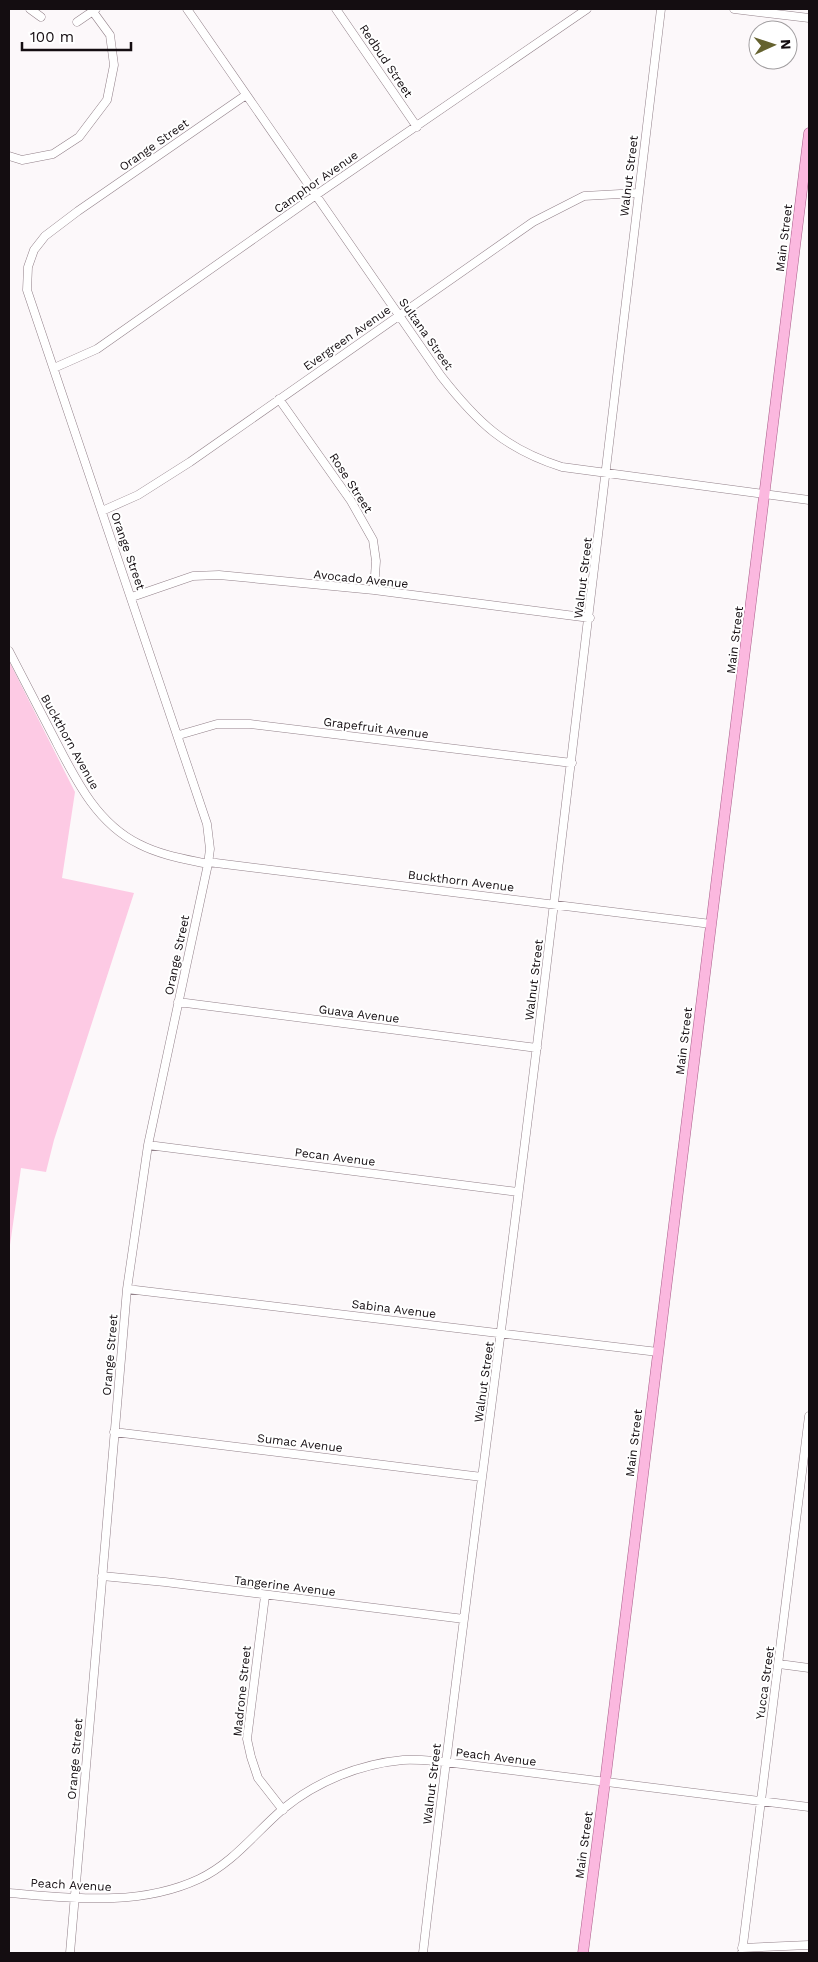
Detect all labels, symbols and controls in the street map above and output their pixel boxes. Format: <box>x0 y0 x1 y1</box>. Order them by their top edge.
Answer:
scale bar <box>22 20 131 52</box>
north arrow <box>748 20 798 70</box>
street label: Redbud Street <box>356 22 416 100</box>
text: 100 m <box>30 28 74 46</box>
text: N <box>778 39 794 50</box>
street label: Orange Street <box>117 116 191 174</box>
street label: Walnut Street <box>617 135 641 217</box>
street label: Camphor Avenue <box>271 148 361 216</box>
street label: Main Street <box>773 203 795 273</box>
street label: Sultana Street <box>396 295 456 373</box>
street label: Evergreen Avenue <box>301 303 393 373</box>
street label: Rose Street <box>326 450 376 516</box>
street label: Orange Street <box>108 510 148 592</box>
street label: Walnut Street <box>571 537 595 619</box>
street label: Avocado Avenue <box>313 567 409 591</box>
street label: Main Street <box>724 605 746 675</box>
street label: Buckthorn Avenue <box>38 692 102 792</box>
street label: Grapefruit Avenue <box>323 715 429 741</box>
street label: Buckthorn Avenue <box>407 868 515 894</box>
street label: Orange Street <box>162 914 192 996</box>
street label: Walnut Street <box>522 939 546 1021</box>
street label: Guava Avenue <box>318 1002 400 1026</box>
street label: Main Street <box>673 1006 695 1076</box>
street label: Pecan Avenue <box>294 1145 376 1169</box>
street label: Sabina Avenue <box>351 1297 437 1321</box>
street label: Orange Street <box>99 1314 121 1396</box>
street label: Walnut Street <box>471 1341 497 1423</box>
street label: Main Street <box>623 1408 645 1478</box>
street label: Sumac Avenue <box>256 1431 344 1455</box>
street label: Tangerine Avenue <box>233 1573 337 1599</box>
street label: Madrone Street <box>230 1645 254 1737</box>
street label: Yucca Street <box>753 1645 777 1721</box>
street label: Orange Street <box>64 1718 86 1800</box>
street label: Walnut Street <box>420 1743 444 1825</box>
street label: Peach Avenue <box>455 1745 537 1769</box>
street label: Main Street <box>572 1810 596 1880</box>
street label: Peach Avenue <box>30 1876 112 1894</box>

